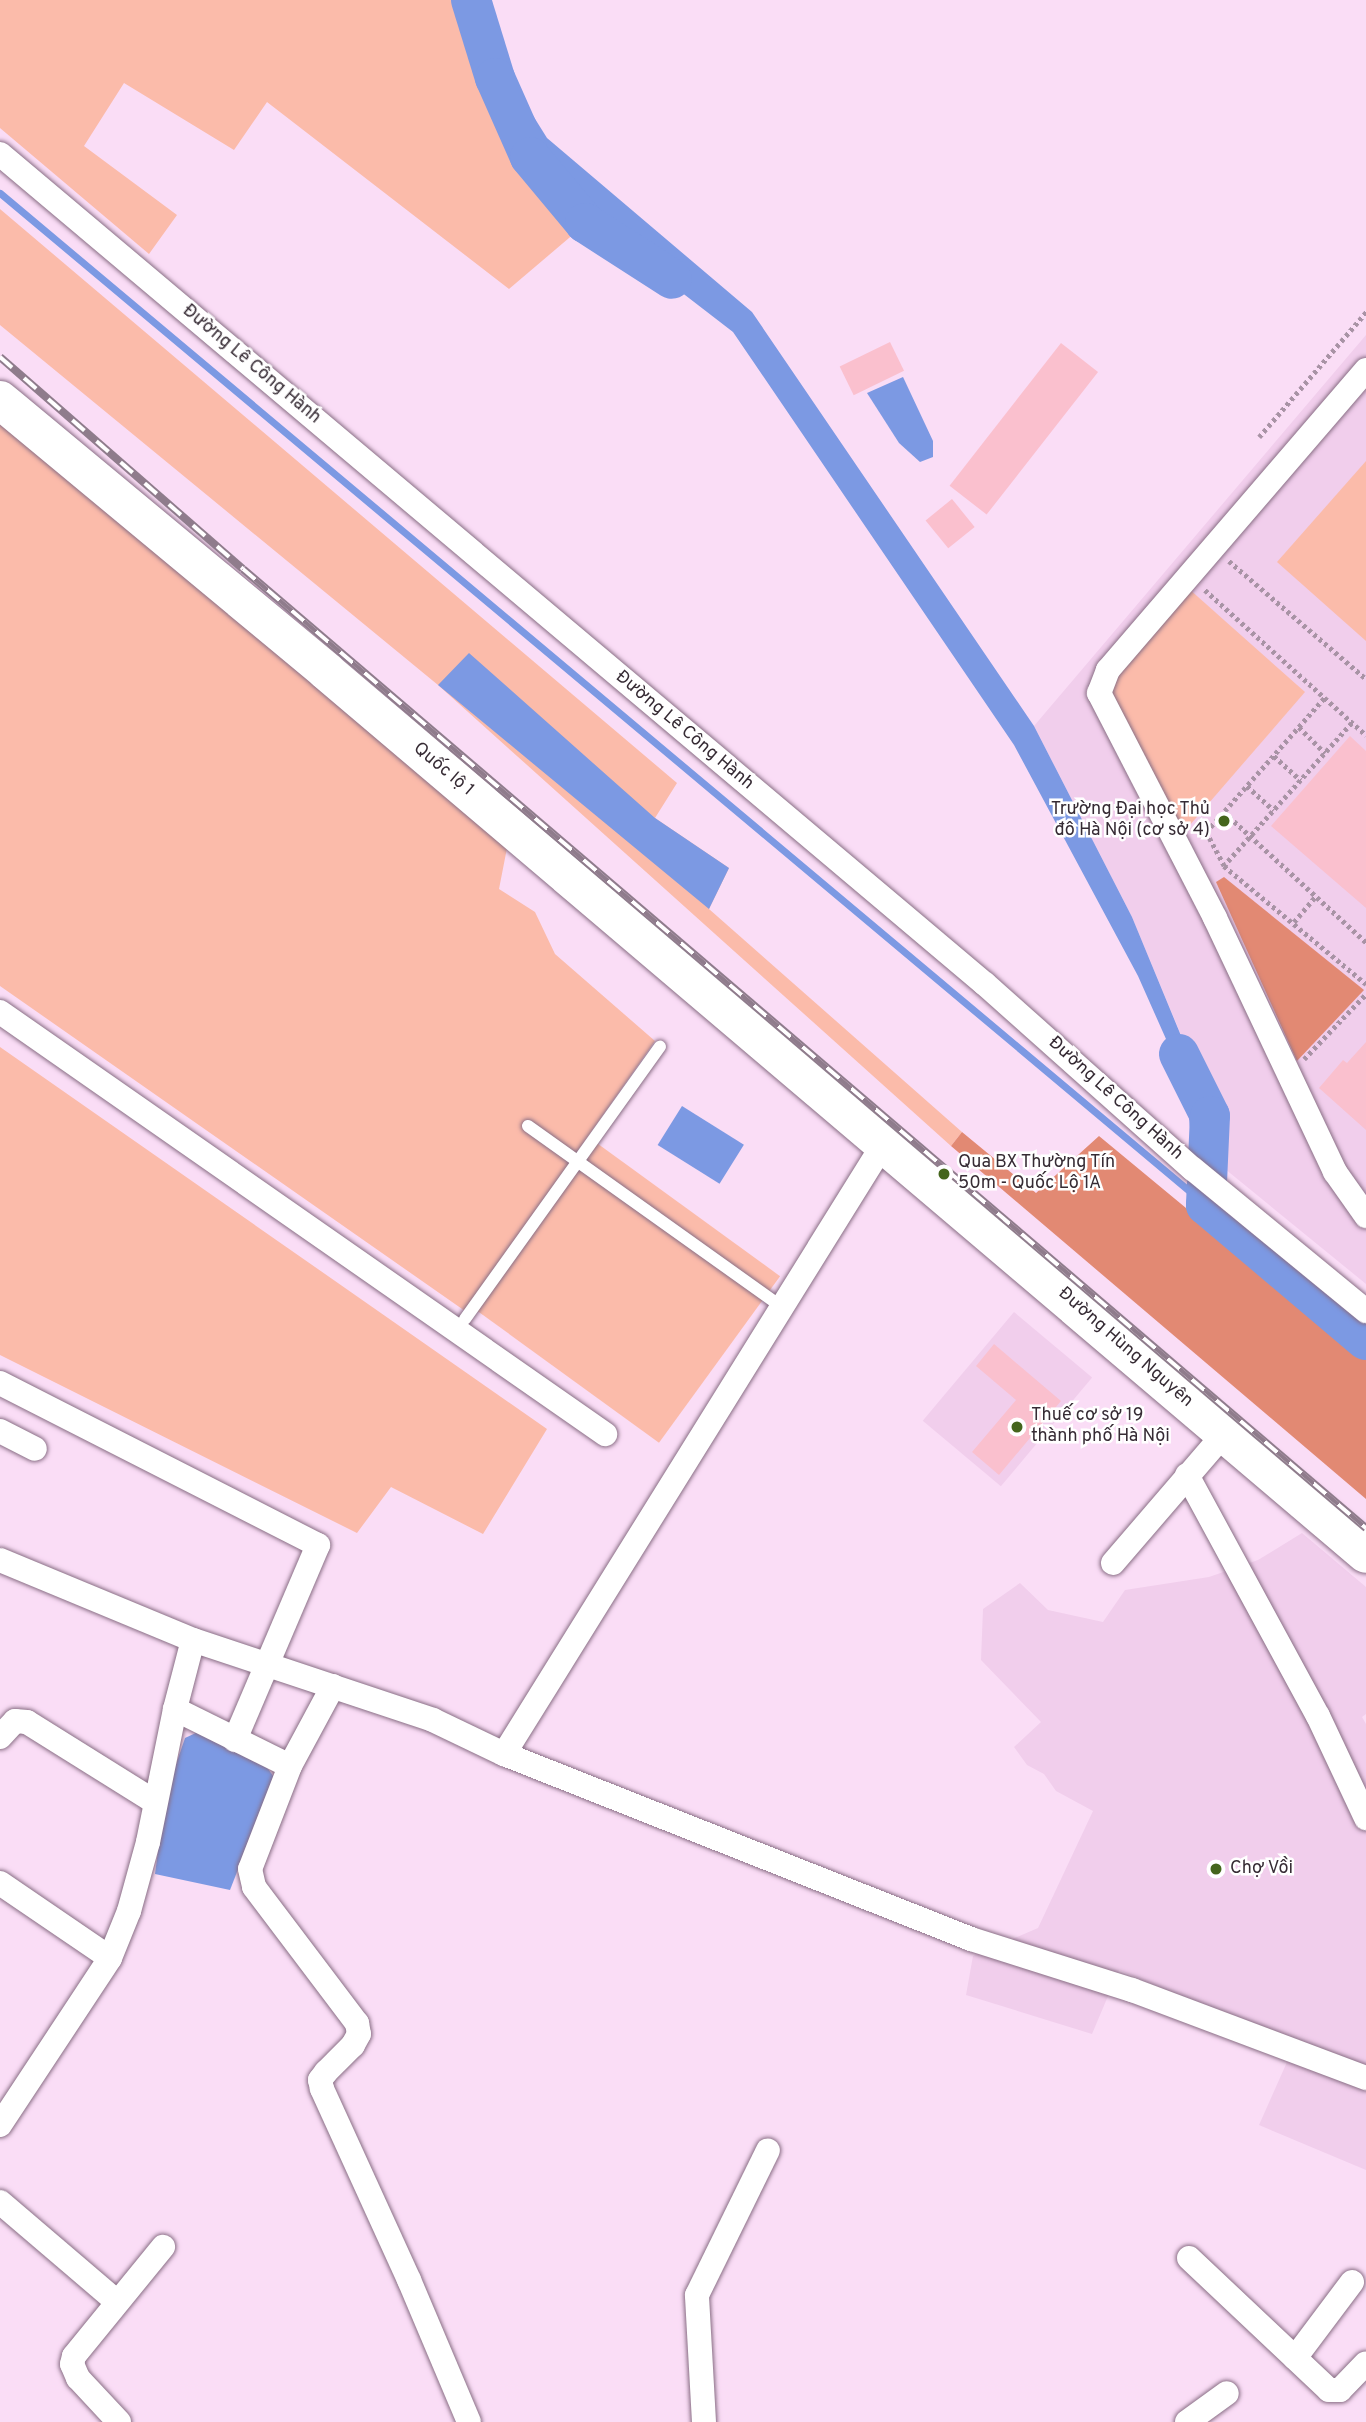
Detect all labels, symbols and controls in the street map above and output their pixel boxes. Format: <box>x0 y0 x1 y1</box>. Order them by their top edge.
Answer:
street label: Đường Lê Công Hành <box>177 301 325 429</box>
street label: Đường Lê Công Hành <box>610 667 758 795</box>
street label: Quốc lộ 1 <box>408 738 478 802</box>
place label: Trường Đại học Thủ đô Hà Nội (cơ sở 4) <box>1050 800 1210 842</box>
marker: Trường Đại học Thủ đô Hà Nội (cơ sở 4) <box>1216 813 1232 829</box>
street label: Đường Lê Công Hành <box>1043 1033 1187 1165</box>
place label: Qua BX Thường Tín 50m - Quốc Lộ 1A <box>958 1153 1117 1196</box>
marker: Qua BX Thường Tín 50m - Quốc Lộ 1A <box>936 1166 952 1182</box>
street label: Đường Hùng Nguyên <box>1053 1283 1197 1413</box>
place label: Thuế cơ sở 19 thành phố Hà Nội <box>1031 1406 1170 1448</box>
marker: Thuế cơ sở 19 thành phố Hà Nội <box>1009 1419 1025 1435</box>
place label: Chợ Vồi <box>1230 1858 1294 1880</box>
marker: Chợ Vồi <box>1208 1861 1224 1877</box>

